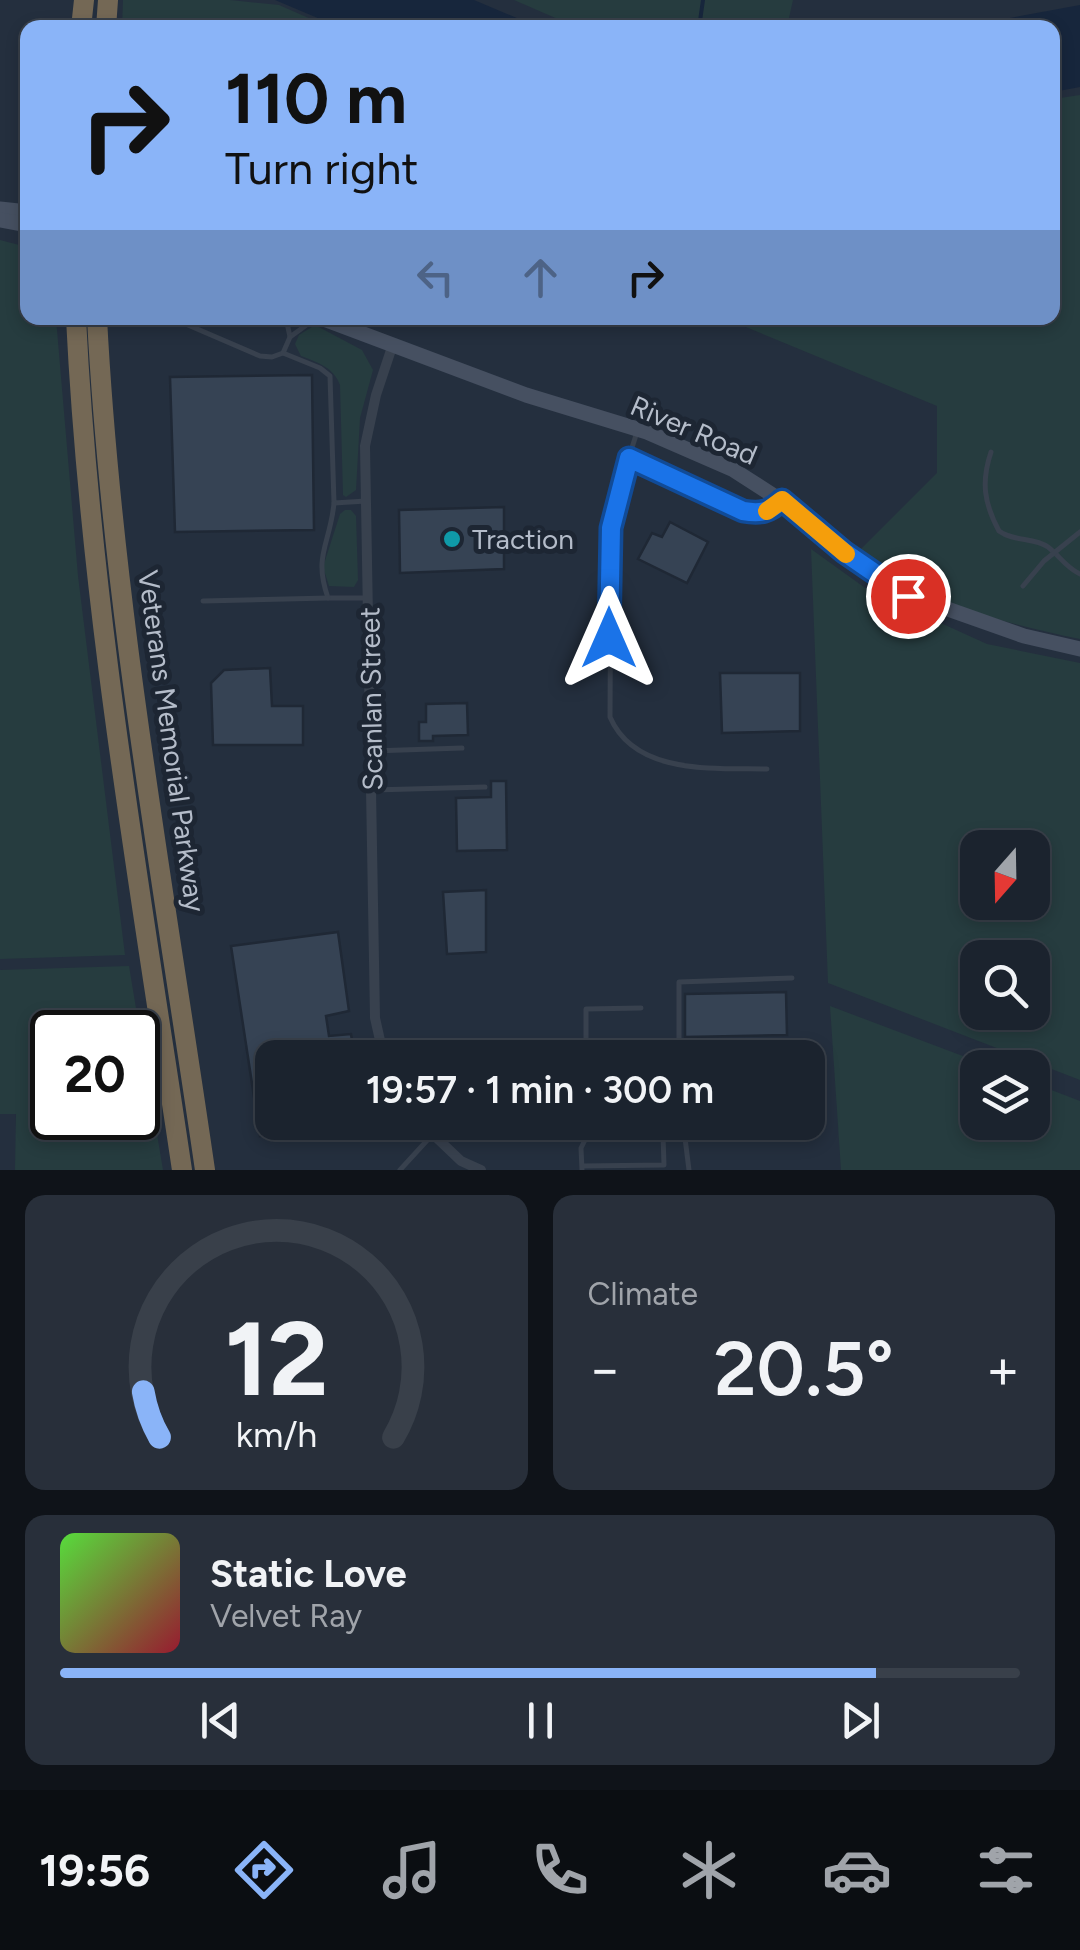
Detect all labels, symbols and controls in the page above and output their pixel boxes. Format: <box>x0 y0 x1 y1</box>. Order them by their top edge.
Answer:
text: 110 m <box>225 56 407 141</box>
icon: right <box>60 60 190 190</box>
text: Turn right <box>225 141 418 195</box>
icon: left <box>408 250 463 305</box>
icon: ahead <box>513 250 568 305</box>
icon: right <box>618 250 673 305</box>
street label: River Road <box>626 388 762 472</box>
place label: Traction <box>472 522 574 556</box>
marker: Traction <box>441 528 463 550</box>
pin <box>866 554 951 639</box>
street label: Veterans Memorial Parkway <box>131 568 213 914</box>
icon: arrive <box>881 569 936 624</box>
position arrow <box>557 586 661 690</box>
street label: Scanlan Street <box>352 607 390 791</box>
north arrow <box>960 830 1050 920</box>
map controls <box>960 830 1050 1140</box>
button: search <box>960 940 1050 1030</box>
speed limit sign: 20 <box>30 1010 160 1140</box>
button: layers <box>960 1050 1050 1140</box>
text: 19:57 · 1 min · 300 m <box>366 1067 714 1113</box>
text: Climate <box>588 1275 698 1313</box>
text: 12 <box>224 1296 328 1421</box>
text: 20.5° <box>714 1324 894 1414</box>
text: − <box>588 1336 622 1402</box>
text: + <box>986 1336 1020 1402</box>
text: km/h <box>235 1413 317 1456</box>
text: Static Love <box>210 1551 407 1597</box>
text: Velvet Ray <box>210 1597 362 1635</box>
icon: previous <box>193 1693 248 1748</box>
icon: pause <box>513 1693 568 1748</box>
icon: next <box>833 1693 888 1748</box>
icon: directions <box>229 1835 299 1905</box>
icon: music <box>377 1835 447 1905</box>
icon: phone <box>525 1835 595 1905</box>
icon: climate <box>674 1835 744 1905</box>
icon: car <box>822 1835 892 1905</box>
icon: filters <box>971 1835 1041 1905</box>
text: 19:56 <box>39 1843 150 1897</box>

